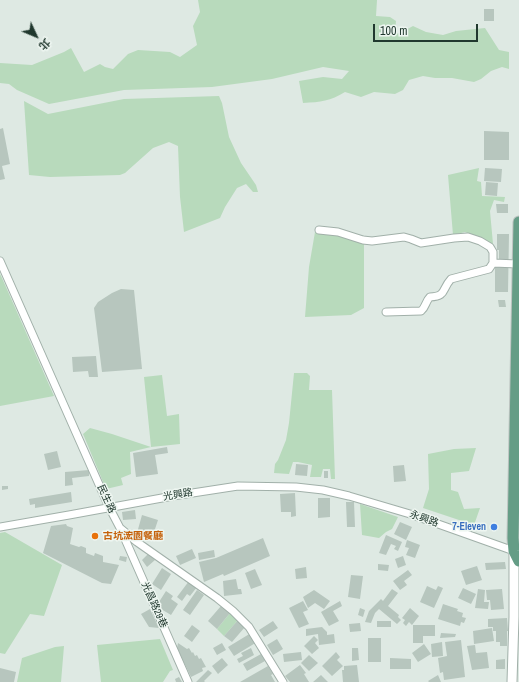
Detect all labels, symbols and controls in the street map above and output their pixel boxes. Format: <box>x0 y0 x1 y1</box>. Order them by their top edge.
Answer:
north arrow <box>16 16 56 56</box>
scale bar <box>375 16 480 42</box>
text: 100 m <box>380 23 407 39</box>
text: 北 <box>36 36 53 53</box>
street label: 民生路 <box>94 483 118 515</box>
street label: 光興路 <box>162 487 194 503</box>
street label: 永興路 <box>408 508 440 530</box>
place label: 7-Eleven <box>452 521 486 533</box>
marker: 7-Eleven <box>489 522 499 532</box>
place label: 古坑浤園餐廳 <box>103 530 163 542</box>
marker: 古坑浤園餐廳 <box>90 531 100 541</box>
street label: 光昌路29巷 <box>139 580 169 630</box>

